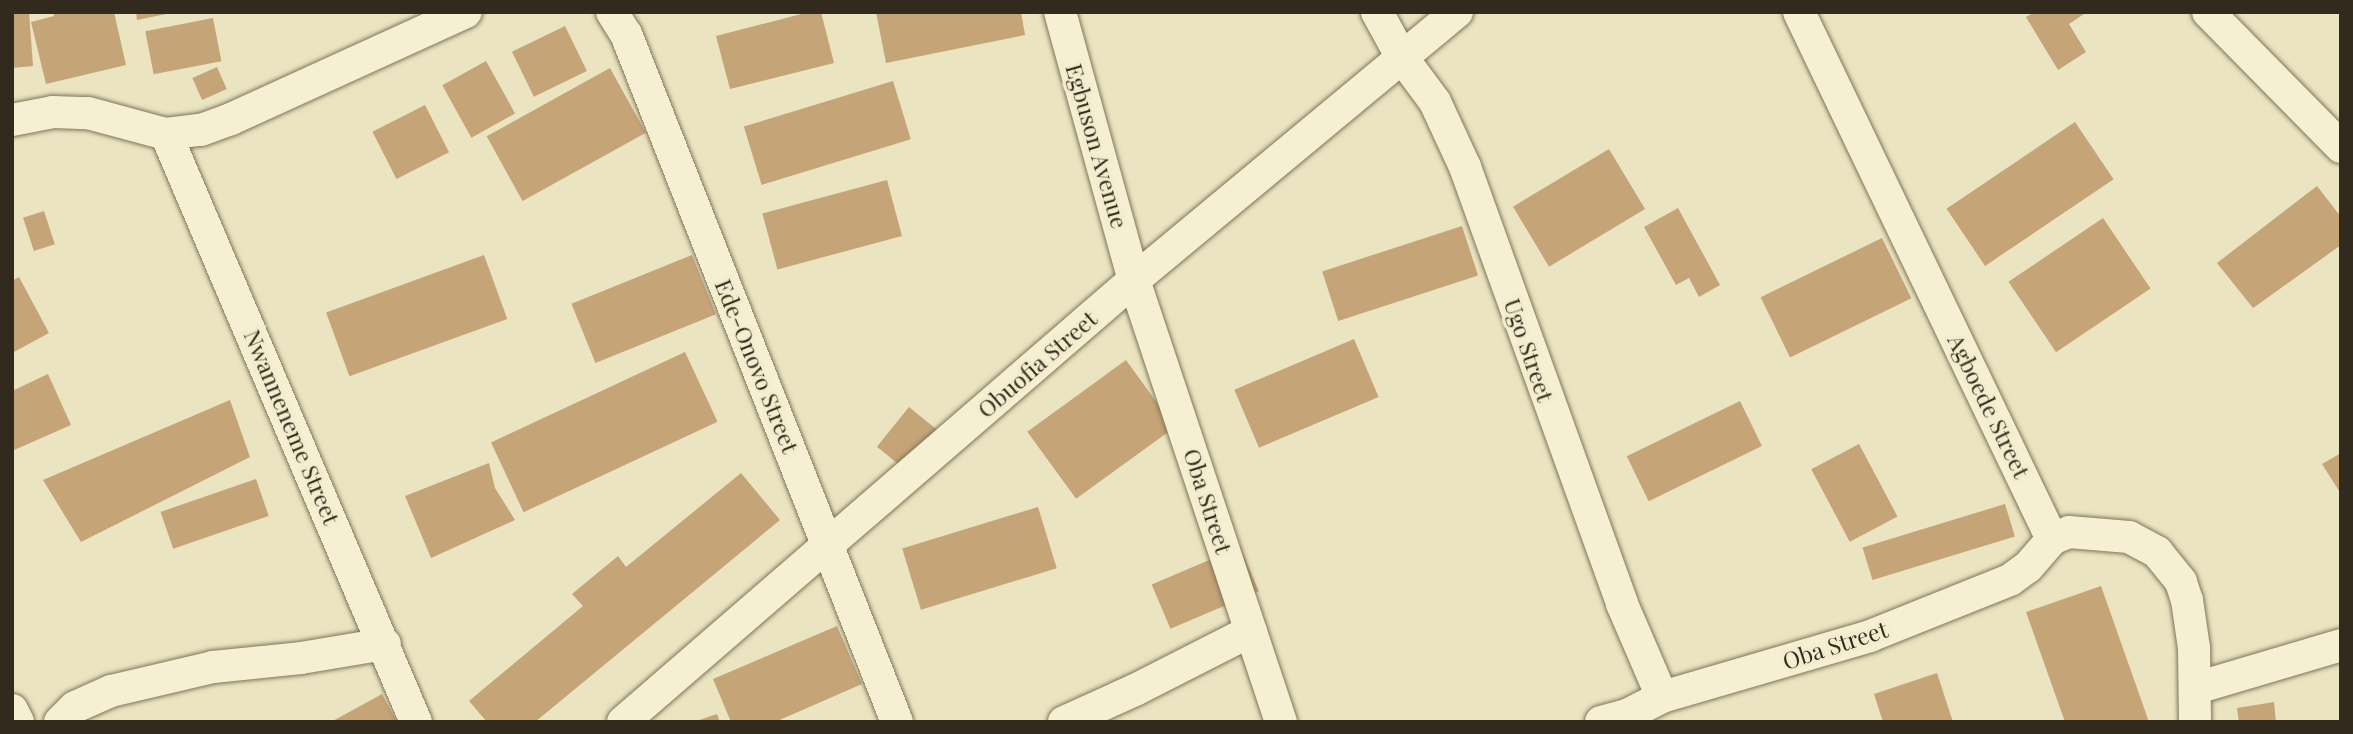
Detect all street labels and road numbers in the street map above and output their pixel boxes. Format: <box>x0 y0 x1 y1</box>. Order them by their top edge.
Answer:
street label: Egbuson Avenue <box>1060 60 1134 232</box>
street label: Ede-Onovo Street <box>710 275 804 457</box>
street label: Ugo Street <box>1499 295 1559 405</box>
street label: Obuofia Street <box>972 305 1102 423</box>
street label: Nwanneneme Street <box>238 325 346 529</box>
street label: Agboede Street <box>1942 330 2036 482</box>
street label: Oba Street <box>1178 445 1238 557</box>
street label: Oba Street <box>1779 615 1891 675</box>

